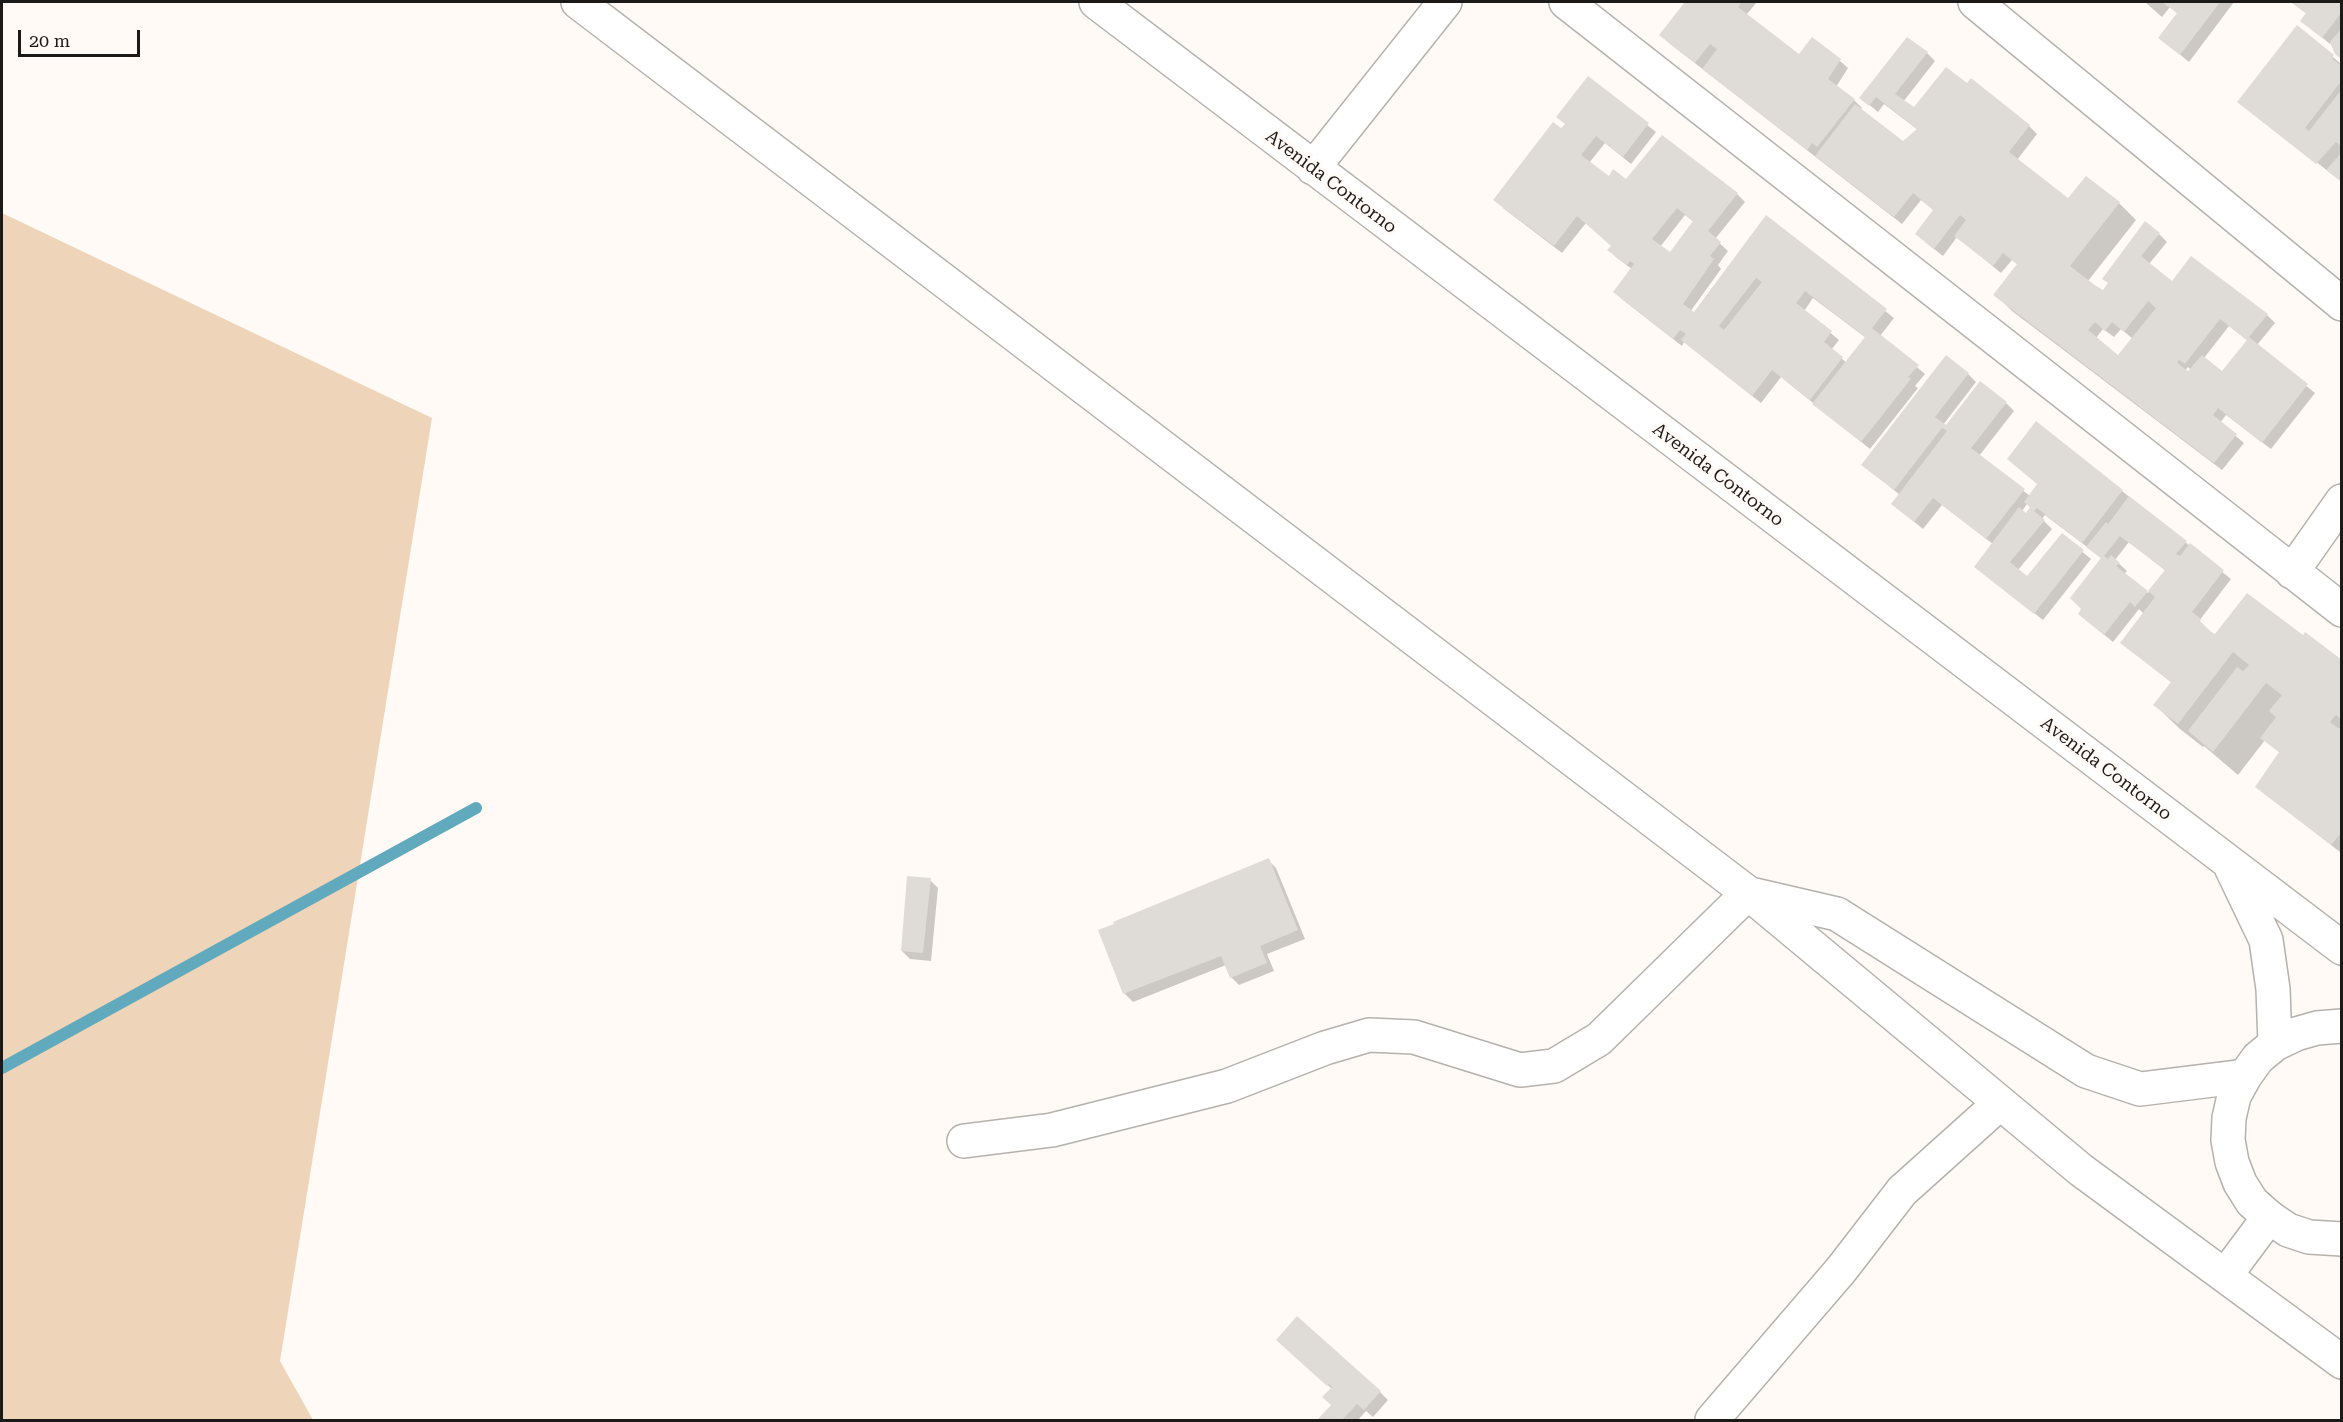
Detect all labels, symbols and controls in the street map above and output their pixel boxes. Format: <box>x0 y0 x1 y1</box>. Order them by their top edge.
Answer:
scale bar <box>21 18 142 56</box>
text: 20 m <box>29 30 70 51</box>
street label: Avenida Contorno <box>1261 126 1401 238</box>
street label: Avenida Contorno <box>1648 419 1788 531</box>
street label: Avenida Contorno <box>2036 713 2176 825</box>

